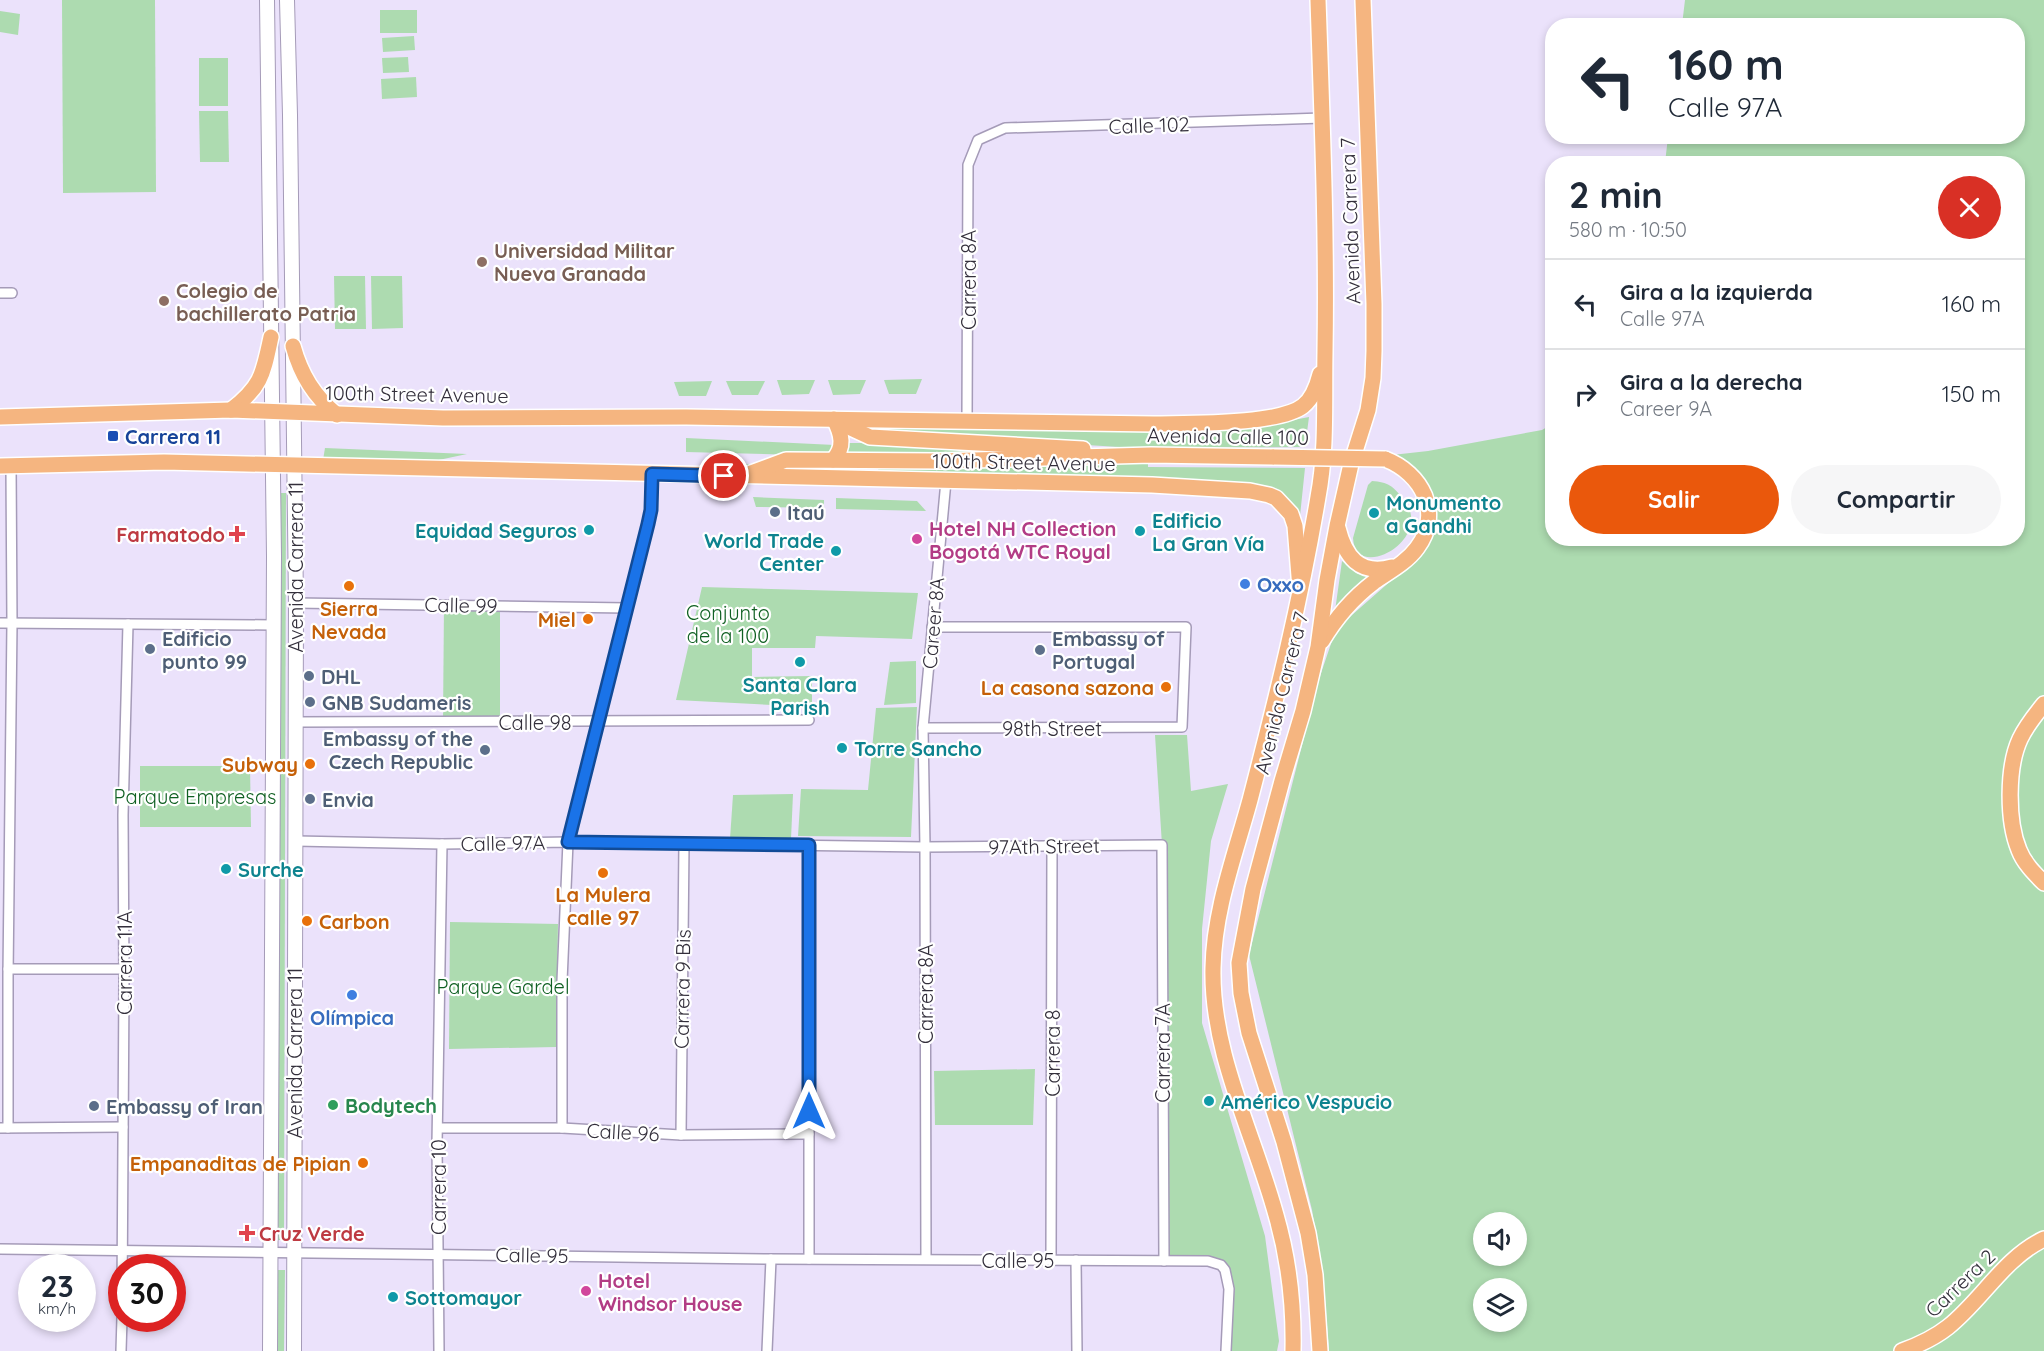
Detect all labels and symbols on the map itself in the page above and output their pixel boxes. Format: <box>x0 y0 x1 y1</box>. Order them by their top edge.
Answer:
street label: Calle 102 <box>1108 111 1190 139</box>
street label: Avenida Carrera 7 <box>1335 137 1365 305</box>
street label: Carrera 8A <box>956 230 981 330</box>
place label: Universidad Militar Nueva Granada <box>494 238 675 286</box>
marker: Universidad Militar Nueva Granada <box>475 255 489 269</box>
place label: Colegio de bachillerato Patria <box>176 278 356 326</box>
marker: Colegio de bachillerato Patria <box>157 294 171 308</box>
street label: 100th Street Avenue <box>325 380 509 408</box>
street label: Avenida Calle 100 <box>1147 422 1309 450</box>
place label: Carrera 11 <box>125 424 221 449</box>
marker: Carrera 11 <box>106 429 120 443</box>
street label: 100th Street Avenue <box>932 448 1116 476</box>
pin <box>698 450 749 501</box>
street label: Avenida Carrera 11 <box>283 482 308 652</box>
place label: Monumento a Gandhi <box>1386 490 1501 538</box>
place label: Itaú <box>787 500 825 525</box>
marker: Itaú <box>768 505 782 519</box>
marker: Monumento a Gandhi <box>1367 506 1381 520</box>
place label: Edificio La Gran Vía <box>1152 508 1265 556</box>
place label: Hotel NH Collection Bogotá WTC Royal <box>929 516 1117 564</box>
place label: Equidad Seguros <box>415 518 577 543</box>
place label: Farmatodo <box>116 522 225 547</box>
marker: Equidad Seguros <box>582 523 596 537</box>
marker: Edificio La Gran Vía <box>1133 524 1147 538</box>
marker: Farmatodo <box>230 527 244 541</box>
place label: World Trade Center <box>704 528 824 576</box>
marker: Hotel NH Collection Bogotá WTC Royal <box>910 532 924 546</box>
marker: World Trade Center <box>829 544 843 558</box>
place label: Oxxo <box>1257 572 1304 597</box>
street label: Career 8A <box>917 576 949 670</box>
marker: Oxxo <box>1238 577 1252 591</box>
marker: Sierra Nevada <box>342 579 356 593</box>
street label: Calle 99 <box>424 592 498 618</box>
place label: Sierra Nevada <box>311 596 387 644</box>
park label: Conjunto de la 100 <box>686 600 770 648</box>
place label: Miel <box>538 607 576 632</box>
street label: Avenida Carrera 7 <box>1249 609 1313 777</box>
marker: Miel <box>581 612 595 626</box>
place label: Edificio punto 99 <box>162 626 247 674</box>
place label: Embassy of Portugal <box>1052 626 1165 674</box>
marker: Edificio punto 99 <box>143 642 157 656</box>
marker: Embassy of Portugal <box>1033 643 1047 657</box>
marker: Santa Clara Parish <box>793 655 807 669</box>
place label: DHL <box>321 664 361 689</box>
marker: DHL <box>302 669 316 683</box>
place label: Santa Clara Parish <box>743 672 857 720</box>
place label: La casona sazona <box>981 675 1154 700</box>
marker: La casona sazona <box>1159 680 1173 694</box>
place label: GNB Sudameris <box>322 690 471 715</box>
marker: GNB Sudameris <box>303 695 317 709</box>
street label: Calle 98 <box>499 710 571 735</box>
street label: 98th Street <box>1002 716 1102 741</box>
place label: Embassy of the Czech Republic <box>323 726 473 774</box>
place label: Torre Sancho <box>854 736 982 761</box>
marker: Torre Sancho <box>835 741 849 755</box>
marker: Embassy of the Czech Republic <box>478 743 492 757</box>
place label: Subway <box>222 752 298 777</box>
marker: Subway <box>303 757 317 771</box>
park label: Parque Empresas <box>114 784 276 809</box>
place label: Envia <box>322 787 374 812</box>
marker: Envia <box>303 792 317 806</box>
street label: Calle 97A <box>460 830 546 856</box>
street label: 97Ath Street <box>988 833 1100 859</box>
place label: Surche <box>238 857 304 882</box>
marker: Surche <box>219 862 233 876</box>
marker: La Mulera calle 97 <box>596 866 610 880</box>
place label: La Mulera calle 97 <box>555 882 651 930</box>
place label: Carbon <box>319 909 390 934</box>
street label: Carrera 11A <box>112 911 137 1015</box>
marker: Carbon <box>300 914 314 928</box>
street label: Carrera 9 Bis <box>668 929 696 1049</box>
street label: Carrera 8A <box>913 944 938 1044</box>
street label: Avenida Carrera 11 <box>282 968 307 1138</box>
park label: Parque Gardel <box>436 974 570 999</box>
marker: Olímpica <box>345 988 359 1002</box>
street label: Carrera 7A <box>1150 1003 1175 1103</box>
place label: Olímpica <box>310 1005 394 1030</box>
street label: Carrera 8 <box>1040 1009 1065 1097</box>
position arrow <box>777 1079 841 1143</box>
place label: Américo Vespucio <box>1221 1089 1392 1114</box>
place label: Bodytech <box>345 1093 437 1118</box>
place label: Embassy of Iran <box>106 1094 263 1119</box>
marker: Américo Vespucio <box>1202 1094 1216 1108</box>
marker: Bodytech <box>326 1098 340 1112</box>
marker: Embassy of Iran <box>87 1099 101 1113</box>
street label: Calle 96 <box>586 1118 660 1146</box>
street label: Carrera 10 <box>426 1139 451 1235</box>
place label: Empanaditas de Pipian <box>130 1151 351 1176</box>
marker: Empanaditas de Pipian <box>356 1156 370 1170</box>
place label: Cruz Verde <box>259 1221 365 1246</box>
marker: Cruz Verde <box>240 1226 254 1240</box>
street label: Calle 95 <box>495 1242 569 1268</box>
street label: Carrera 2 <box>1920 1244 2000 1322</box>
street label: Calle 95 <box>982 1248 1055 1273</box>
speed limit sign: 30 <box>108 1254 186 1332</box>
place label: Hotel Windsor House <box>598 1268 743 1316</box>
marker: Hotel Windsor House <box>579 1284 593 1298</box>
place label: Sottomayor <box>405 1285 522 1310</box>
marker: Sottomayor <box>386 1290 400 1304</box>

